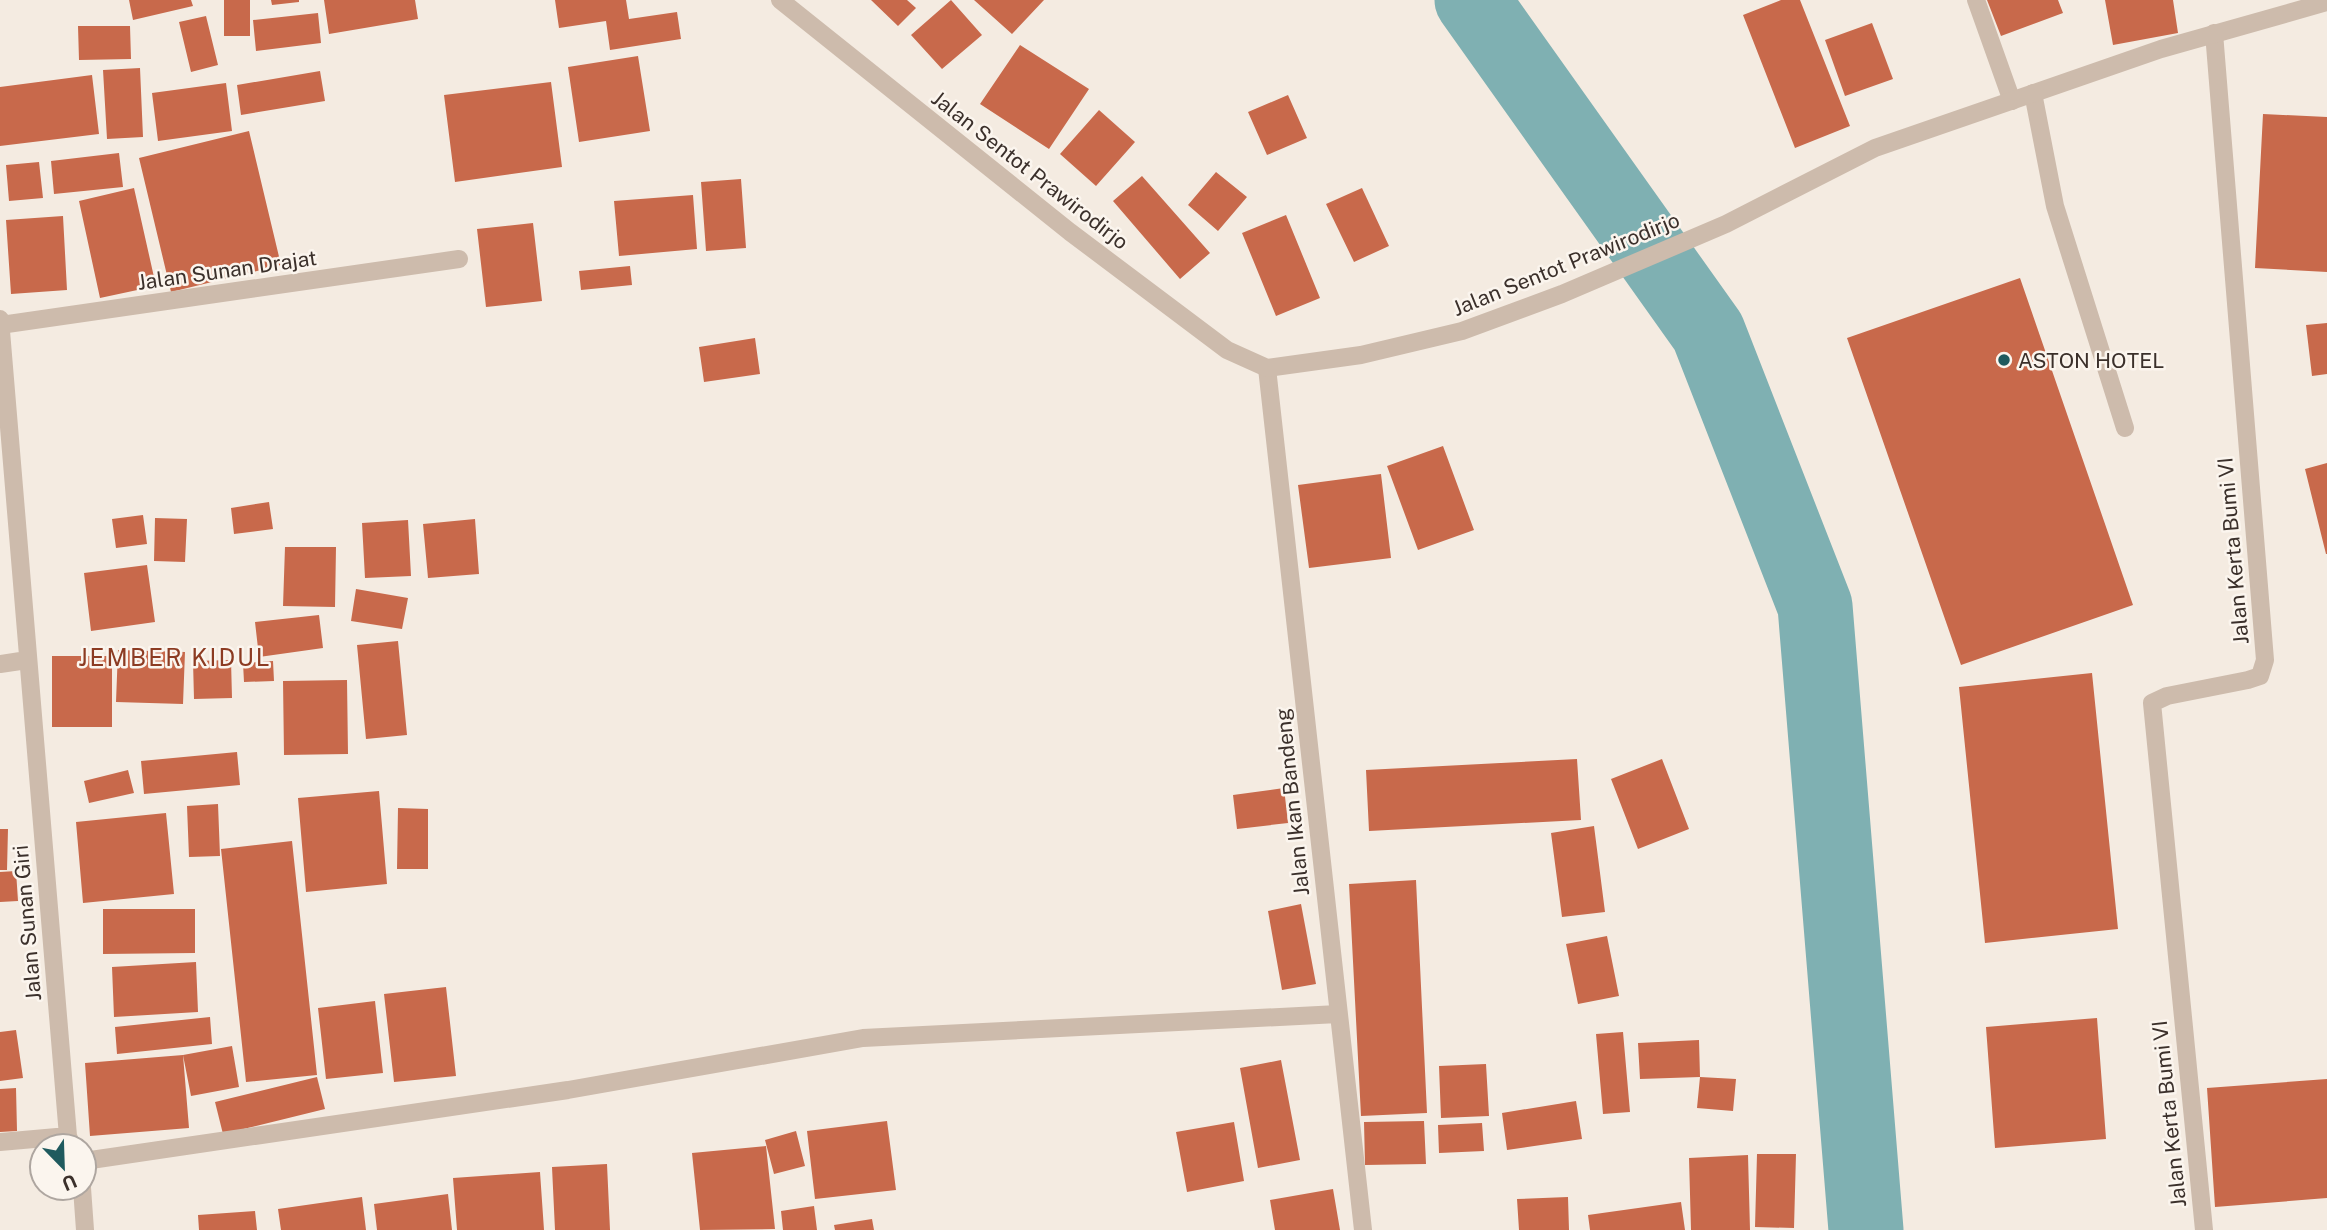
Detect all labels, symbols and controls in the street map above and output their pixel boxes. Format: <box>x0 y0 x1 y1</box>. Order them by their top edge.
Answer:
street label: Jalan Sentot Prawirodirjo <box>927 85 1133 255</box>
street label: Jalan Sentot Prawirodirjo <box>1449 207 1683 321</box>
street label: Jalan Sunan Drajat <box>136 245 318 295</box>
place label: ASTON HOTEL <box>2018 348 2164 373</box>
marker: ASTON HOTEL <box>1996 352 2012 368</box>
street label: Jalan Kerta Bumi VI <box>2212 456 2254 646</box>
district label: JEMBER KIDUL <box>78 643 272 671</box>
street label: Jalan Ikan Bandeng <box>1270 707 1314 897</box>
street label: Jalan Sunan Giri <box>8 844 46 1002</box>
street label: Jalan Kerta Bumi VI <box>2147 1019 2191 1209</box>
north arrow <box>28 1132 98 1202</box>
text: U <box>59 1170 80 1195</box>

